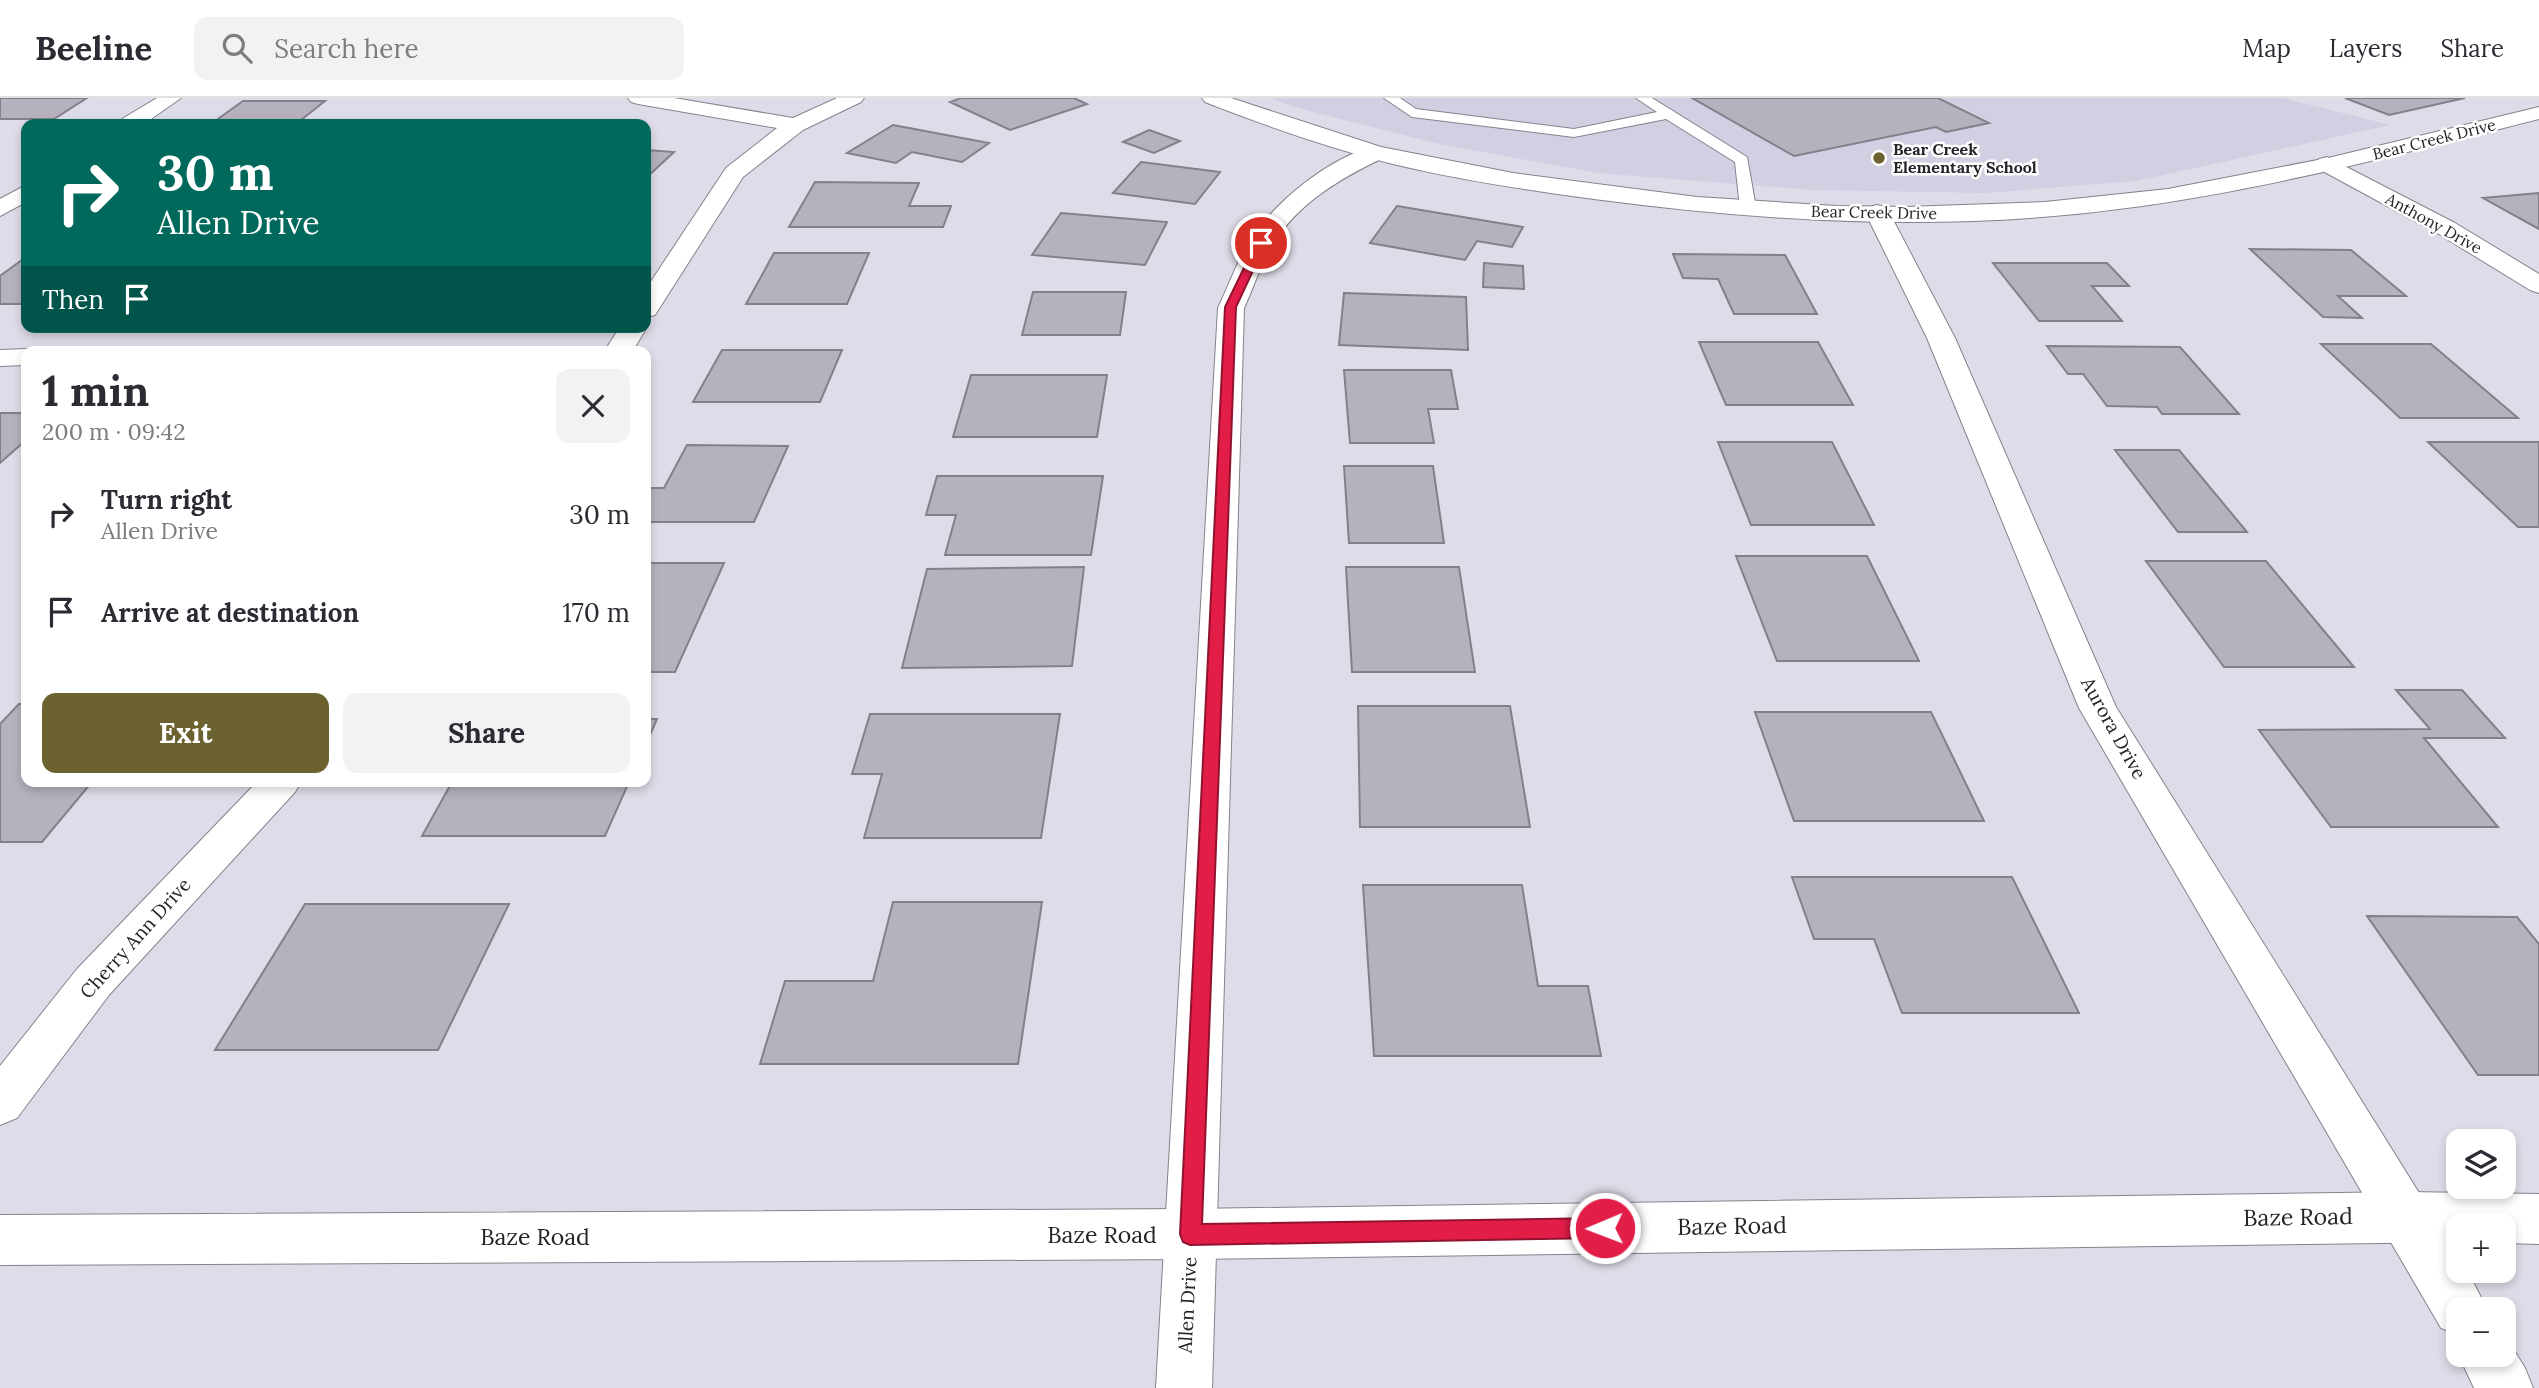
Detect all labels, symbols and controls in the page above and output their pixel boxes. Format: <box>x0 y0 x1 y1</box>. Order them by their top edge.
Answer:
search box <box>194 17 684 80</box>
text: Beeline <box>35 27 152 69</box>
icon: search <box>218 29 256 67</box>
text: Search here <box>274 32 419 65</box>
text: Map <box>2242 33 2291 64</box>
text: Layers <box>2329 33 2402 64</box>
text: Share <box>2440 33 2504 64</box>
street label: Bear Creek Drive <box>2370 114 2498 164</box>
place label: Bear Creek Elementary School <box>1893 139 2037 177</box>
text: 30 m <box>157 141 274 203</box>
icon: right <box>42 147 133 238</box>
marker: Bear Creek Elementary School <box>1871 150 1887 166</box>
street label: Anthony Drive <box>2381 188 2486 258</box>
street label: Bear Creek Drive <box>1811 201 1938 223</box>
text: Allen Drive <box>157 202 320 243</box>
pin <box>1231 213 1291 273</box>
icon: arrive <box>1242 224 1280 262</box>
icon: arrive <box>118 280 156 318</box>
text: Then <box>42 283 104 316</box>
text: 1 min <box>42 364 149 418</box>
button: close <box>556 369 630 443</box>
text: 200 m · 09:42 <box>42 417 186 446</box>
text: Turn right <box>101 483 232 516</box>
icon: right <box>42 495 80 533</box>
text: 30 m <box>569 498 630 531</box>
text: Allen Drive <box>101 516 218 545</box>
icon: arrive <box>42 593 80 631</box>
text: Arrive at destination <box>101 596 359 629</box>
text: 170 m <box>562 596 630 629</box>
street label: Aurora Drive <box>2076 672 2152 783</box>
button: Exit <box>42 693 329 773</box>
button: Share <box>343 693 630 773</box>
street label: Cherry Ann Drive <box>74 873 196 1003</box>
map controls <box>2446 1129 2516 1367</box>
button: layers <box>2446 1129 2516 1199</box>
position arrow <box>1568 1191 1642 1265</box>
street label: Baze Road <box>2243 1201 2353 1232</box>
street label: Baze Road <box>1677 1210 1787 1241</box>
button: + <box>2446 1213 2516 1283</box>
street label: Baze Road <box>1047 1220 1157 1249</box>
street label: Baze Road <box>480 1222 590 1251</box>
street label: Allen Drive <box>1172 1256 1202 1355</box>
button: − <box>2446 1297 2516 1367</box>

